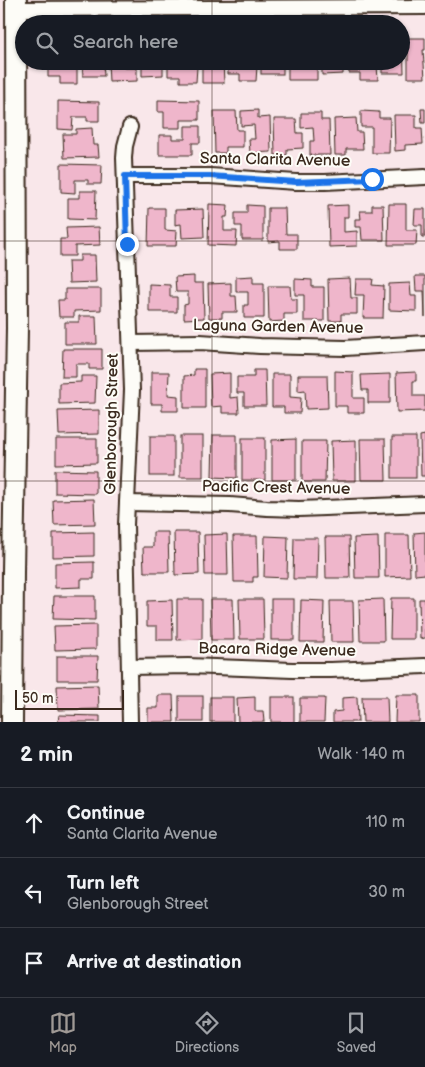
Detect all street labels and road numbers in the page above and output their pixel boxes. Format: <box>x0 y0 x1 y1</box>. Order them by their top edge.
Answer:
street label: Santa Clarita Avenue <box>200 149 351 171</box>
street label: Laguna Garden Avenue <box>193 316 364 338</box>
street label: Glenborough Street <box>101 353 123 495</box>
street label: Pacific Crest Avenue <box>202 477 351 499</box>
street label: Bacara Ridge Avenue <box>198 639 356 661</box>

